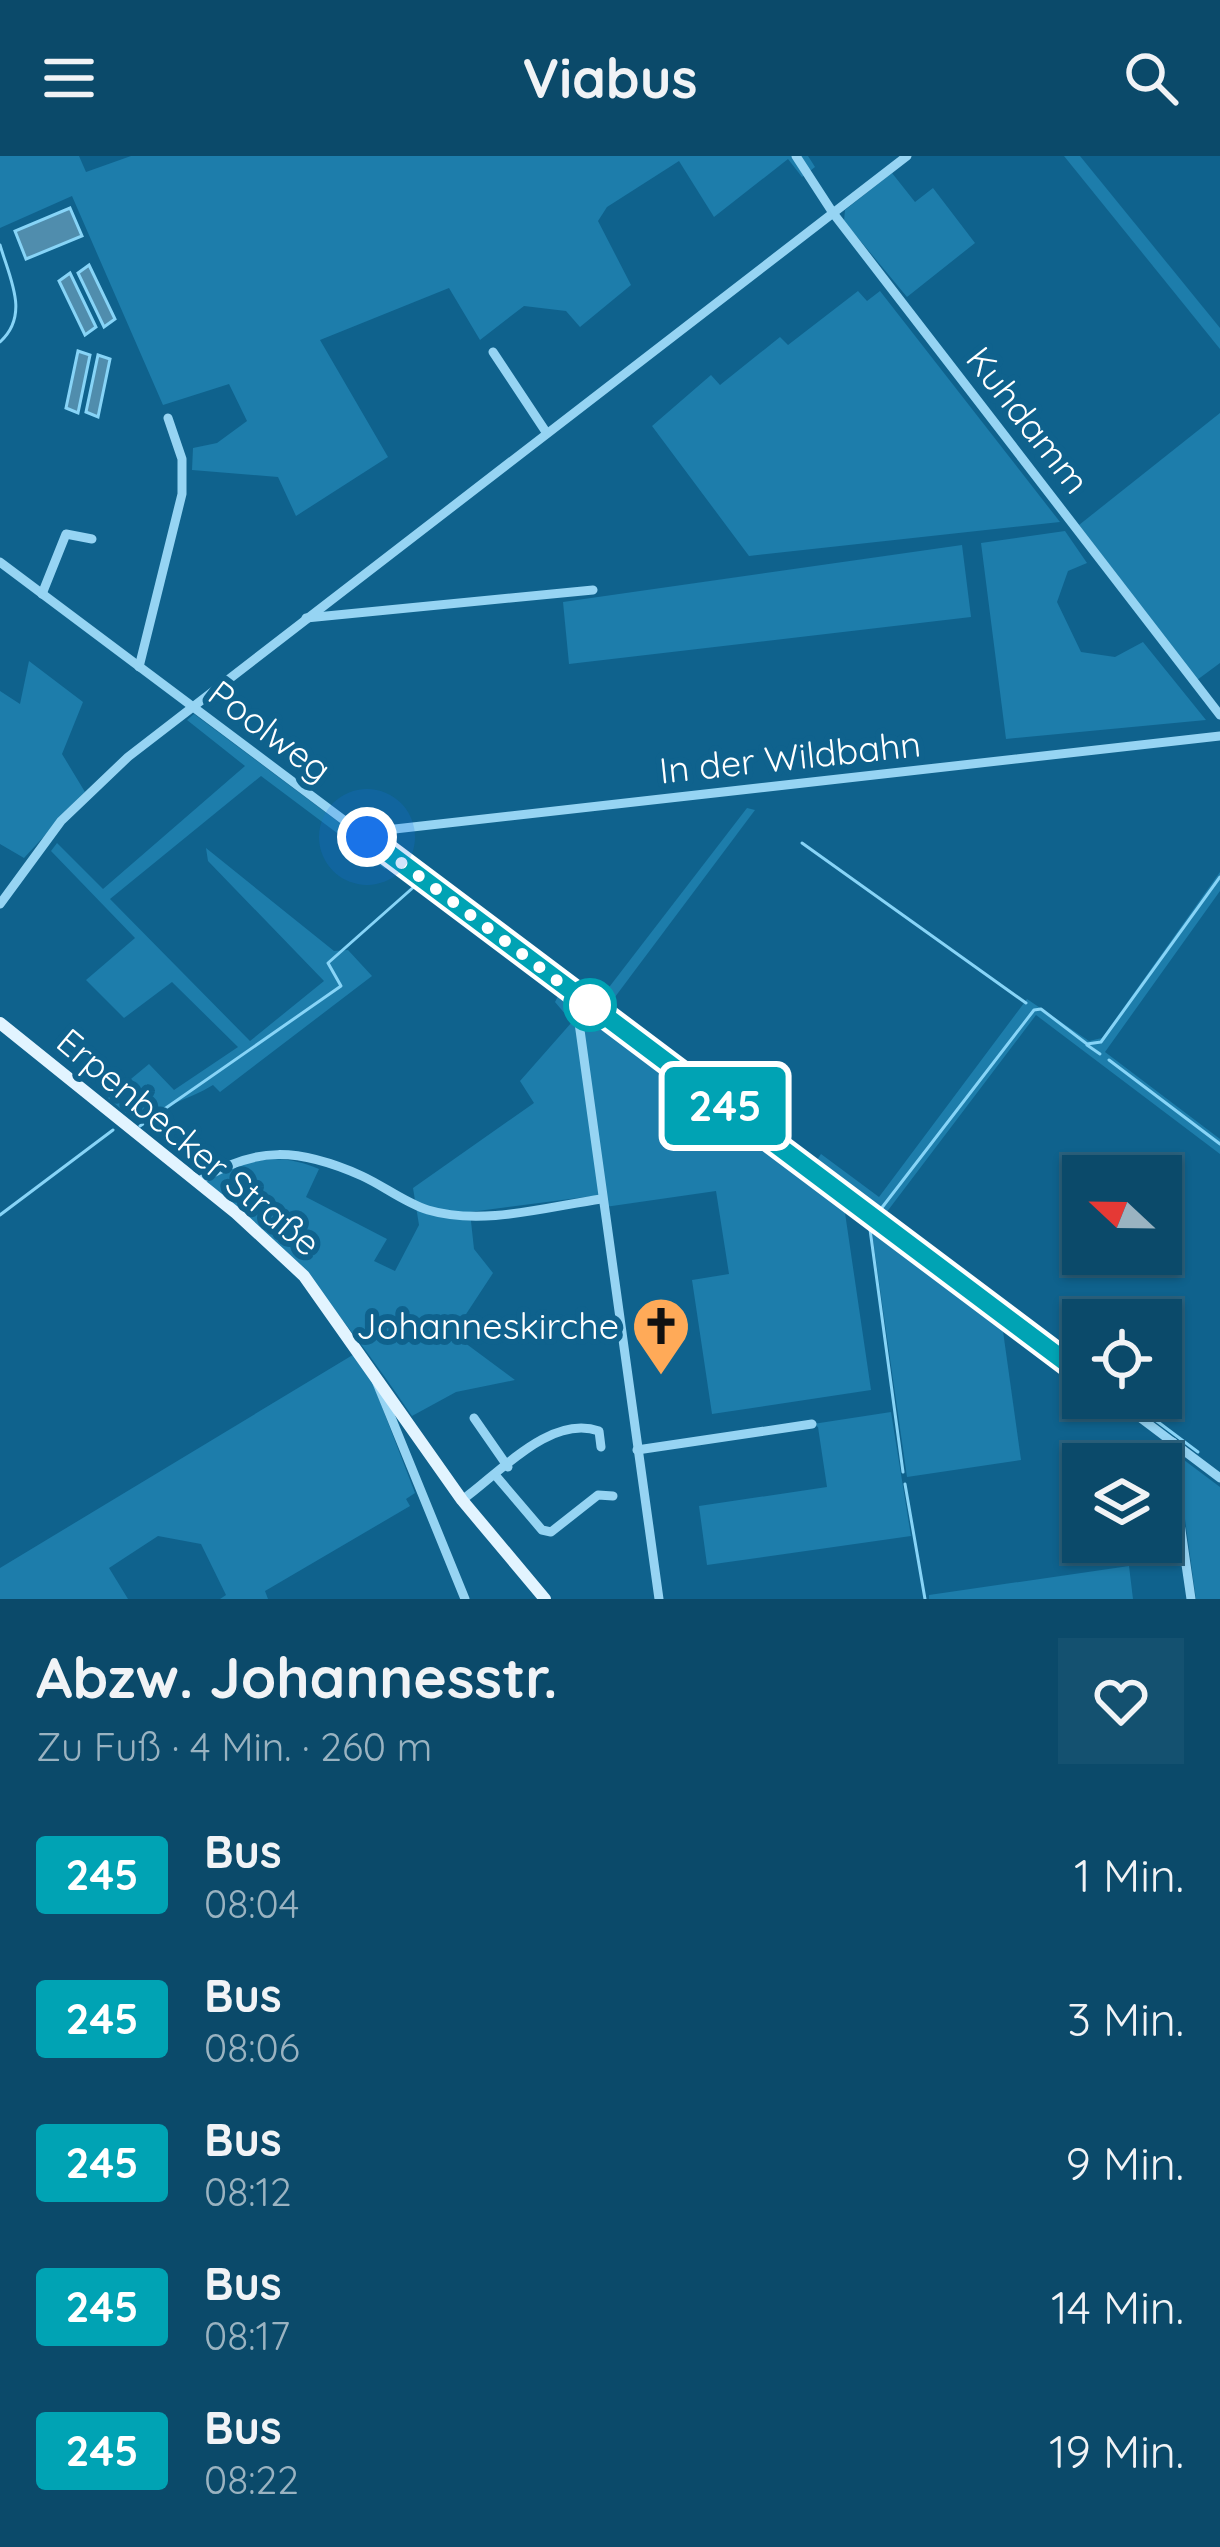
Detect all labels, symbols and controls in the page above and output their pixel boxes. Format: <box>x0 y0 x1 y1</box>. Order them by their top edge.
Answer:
text: Viabus <box>523 44 697 112</box>
icon: menu <box>36 45 102 111</box>
icon: search <box>1118 45 1184 111</box>
street label: Kuhdamm <box>957 337 1100 502</box>
street label: Poolweg <box>200 670 341 791</box>
street label: In der Wildbahn <box>657 720 923 793</box>
your location <box>337 807 397 867</box>
unlabelled marker <box>565 980 615 1030</box>
street label: Erpenbecker Straße <box>48 1018 330 1265</box>
line badge: 245 <box>656 1067 794 1145</box>
text: 245 <box>689 1079 761 1132</box>
north arrow <box>1062 1155 1182 1275</box>
map controls <box>1062 1155 1182 1563</box>
church icon: Johanneskirche <box>630 1295 692 1377</box>
button: locate <box>1062 1299 1182 1419</box>
place label: Johanneskirche <box>356 1303 619 1348</box>
button: layers <box>1062 1443 1182 1563</box>
button: heart <box>1058 1638 1184 1764</box>
text: Abzw. Johannesstr. <box>36 1641 557 1712</box>
text: Zu Fuß · 4 Min. · 260 m <box>36 1722 432 1771</box>
text: Bus <box>204 1823 282 1879</box>
text: 1 Min. <box>1074 1847 1184 1903</box>
text: 245 <box>66 1848 138 1901</box>
text: 08:04 <box>204 1879 299 1928</box>
text: Bus <box>204 1967 282 2023</box>
text: 3 Min. <box>1067 1991 1184 2047</box>
text: 245 <box>66 1992 138 2045</box>
text: 08:06 <box>204 2023 300 2072</box>
text: Bus <box>204 2111 282 2167</box>
text: 9 Min. <box>1066 2135 1184 2191</box>
text: 245 <box>66 2136 138 2189</box>
text: 08:12 <box>204 2167 292 2216</box>
text: Bus <box>204 2255 282 2311</box>
text: 14 Min. <box>1051 2279 1184 2335</box>
text: 245 <box>66 2280 138 2333</box>
text: 08:17 <box>204 2311 290 2360</box>
text: Bus <box>204 2399 282 2455</box>
text: 19 Min. <box>1049 2423 1184 2479</box>
text: 245 <box>66 2424 138 2477</box>
text: 08:22 <box>204 2455 299 2504</box>

